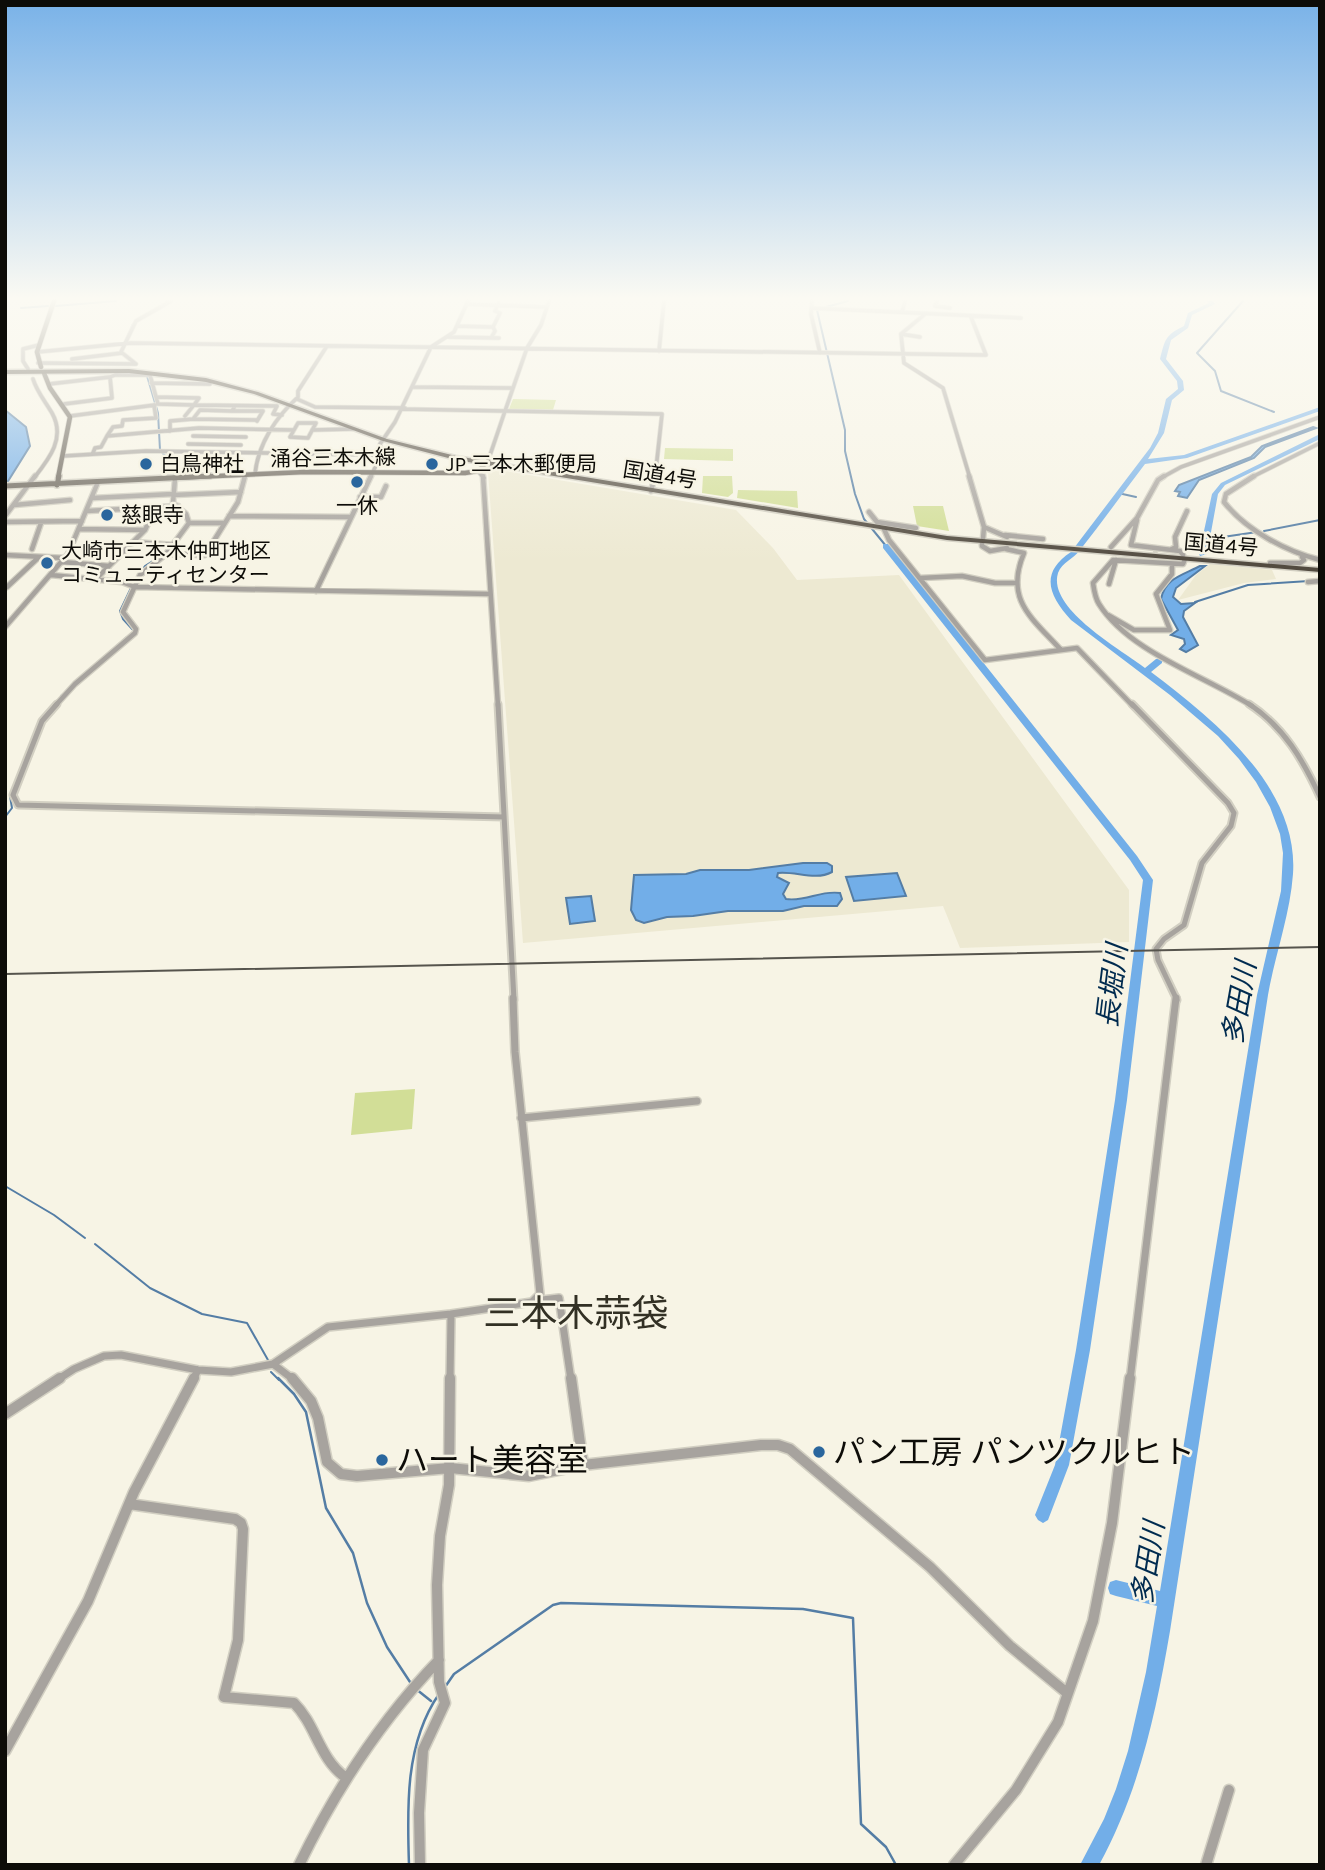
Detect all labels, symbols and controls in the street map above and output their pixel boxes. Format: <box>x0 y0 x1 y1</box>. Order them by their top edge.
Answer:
street label: 涌谷三本木線 <box>270 445 396 471</box>
place label: 白鳥神社 <box>160 452 244 476</box>
place label: JP 三本木郵便局 <box>446 452 597 476</box>
marker: 白鳥神社 <box>138 456 154 472</box>
marker: JP 三本木郵便局 <box>424 456 440 472</box>
street label: 国道4号 <box>621 457 699 493</box>
marker: 一休 <box>349 474 365 490</box>
place label: 一休 <box>336 494 378 518</box>
place label: 慈眼寺 <box>121 503 184 527</box>
marker: 慈眼寺 <box>99 507 115 523</box>
street label: 国道4号 <box>1183 530 1259 560</box>
place label: 大崎市三本木仲町地区 コミュニティセンター <box>61 539 271 587</box>
marker: 大崎市三本木仲町地区 コミュニティセンター <box>39 555 55 571</box>
water label: 長堀川 <box>1091 939 1134 1030</box>
water label: 多田川 <box>1215 956 1263 1047</box>
district label: 三本木蒜袋 <box>484 1292 669 1335</box>
place label: パン工房 パンツクルヒト <box>833 1434 1195 1471</box>
place label: ハート美容室 <box>396 1442 588 1479</box>
marker: パン工房 パンツクルヒト <box>811 1444 827 1460</box>
marker: ハート美容室 <box>374 1452 390 1468</box>
water label: 多田川 <box>1125 1516 1171 1607</box>

